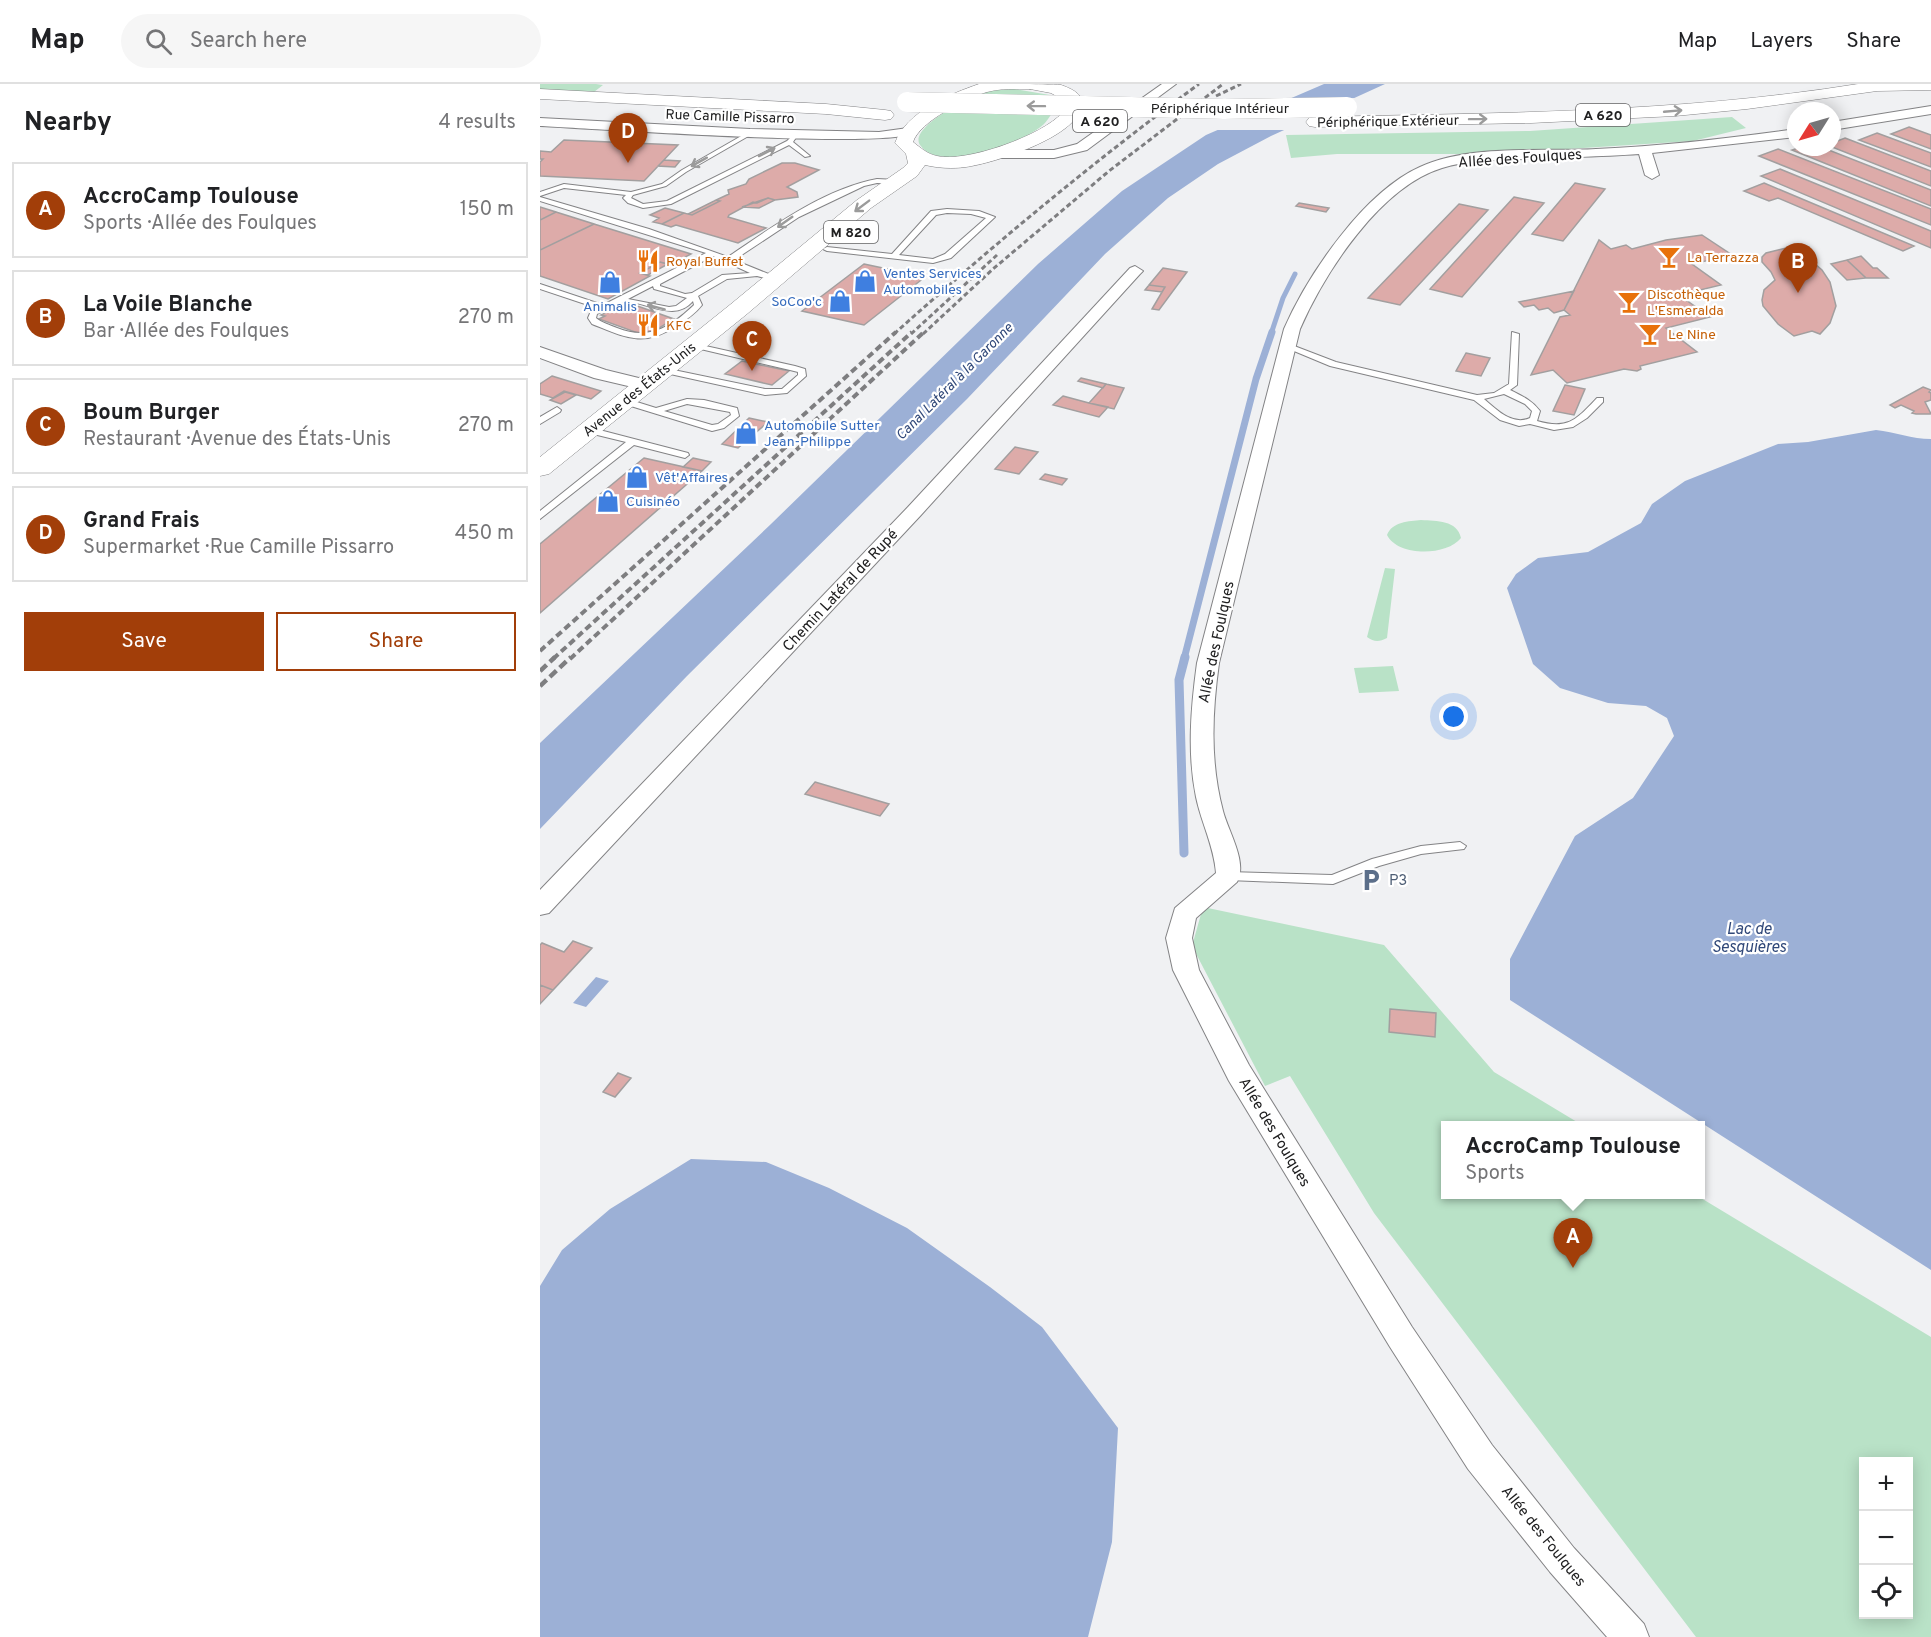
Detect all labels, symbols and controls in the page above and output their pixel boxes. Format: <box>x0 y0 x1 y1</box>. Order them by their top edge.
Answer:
search box <box>121 14 541 68</box>
text: Map <box>30 23 85 59</box>
icon: search <box>142 25 175 58</box>
text: Search here <box>190 28 307 55</box>
text: Map <box>1678 28 1717 55</box>
text: Layers <box>1750 28 1813 55</box>
text: Share <box>1846 28 1901 55</box>
one-way arrow <box>1027 101 1047 112</box>
street label: Périphérique Intérieur <box>1151 101 1290 118</box>
north arrow <box>1787 102 1841 156</box>
road number: A 620 <box>1576 104 1630 126</box>
one-way arrow <box>1663 105 1683 116</box>
text: Nearby <box>24 107 112 140</box>
street label: Rue Camille Pissarro <box>665 107 795 128</box>
text: 4 results <box>439 110 516 136</box>
road number: A 620 <box>1073 110 1127 132</box>
pin: D <box>608 113 647 163</box>
street label: Périphérique Extérieur <box>1317 113 1460 132</box>
one-way arrow <box>1468 113 1488 125</box>
one-way arrow <box>757 146 775 158</box>
street label: Allée des Foulques <box>1457 146 1583 173</box>
one-way arrow <box>691 157 709 168</box>
text: AccroCamp Toulouse <box>83 184 299 211</box>
text: A <box>38 197 53 223</box>
text: 150 m <box>460 197 514 223</box>
one-way arrow <box>854 200 870 212</box>
text: Sports · Allée des Foulques <box>83 211 317 237</box>
one-way arrow <box>777 216 794 229</box>
road number: M 820 <box>824 221 878 243</box>
bar icon: La Terrazza <box>1656 244 1682 270</box>
pin: B <box>1778 244 1818 293</box>
restaurant icon: Royal Buffet <box>635 248 661 274</box>
place label: La Terrazza <box>1687 250 1759 267</box>
place label: Royal Buffet <box>666 254 743 271</box>
place label: Ventes Services Automobiles <box>883 266 982 299</box>
shop icon: Ventes Services Automobiles <box>852 268 878 294</box>
shop icon: Animalis <box>597 269 623 295</box>
place label: Discothèque L'Esmeralda <box>1647 287 1725 320</box>
shop icon: SoCoo'c <box>827 288 853 314</box>
bar icon: Discothèque L'Esmeralda <box>1616 289 1642 315</box>
text: La Voile Blanche <box>83 292 253 319</box>
place label: SoCoo'c <box>771 294 822 311</box>
place label: Animalis <box>583 299 637 316</box>
one-way arrow <box>647 300 666 312</box>
text: B <box>39 305 52 331</box>
text: 270 m <box>458 305 514 331</box>
restaurant icon: KFC <box>635 312 661 338</box>
place label: KFC <box>666 318 692 335</box>
text: Bar · Allée des Foulques <box>83 319 289 345</box>
water label: Canal Latéral à la Garonne <box>893 319 1018 444</box>
bar icon: Le Nine <box>1637 321 1663 347</box>
pin: C <box>732 322 772 371</box>
place label: Le Nine <box>1668 327 1716 344</box>
street label: Avenue des États-Unis <box>579 338 700 441</box>
text: Boum Burger <box>83 400 219 427</box>
text: C <box>39 413 52 439</box>
text: 270 m <box>458 413 514 439</box>
place label: Automobile Sutter Jean-Philippe <box>764 418 880 451</box>
shop icon: Automobile Sutter Jean-Philippe <box>733 420 759 446</box>
text: Restaurant · Avenue des États-Unis <box>83 427 391 453</box>
shop icon: Vêt'Affaires <box>624 464 650 490</box>
place label: Vêt'Affaires <box>655 470 728 487</box>
shop icon: Cuisinéo <box>595 488 621 514</box>
place label: Cuisinéo <box>626 494 680 511</box>
text: Grand Frais <box>83 508 200 535</box>
text: D <box>38 521 53 547</box>
text: 450 m <box>455 521 514 547</box>
street label: Chemin Latéral de Rupé <box>779 526 903 656</box>
text: Supermarket · Rue Camille Pissarro <box>83 535 394 561</box>
street label: Allée des Foulques <box>1195 580 1240 705</box>
button: Save <box>24 612 264 671</box>
button: Share <box>276 612 516 671</box>
your location <box>1439 702 1468 731</box>
parking icon: P3 <box>1358 867 1384 893</box>
place label: P3 <box>1389 872 1407 891</box>
water label: Lac de Sesquières <box>1712 920 1787 958</box>
street label: Allée des Foulques <box>1234 1075 1314 1191</box>
popup <box>1441 1121 1705 1199</box>
text: AccroCamp Toulouse <box>1465 1134 1681 1161</box>
text: Sports <box>1465 1161 1525 1187</box>
pin: A <box>1554 1218 1592 1268</box>
map controls <box>1859 1457 1913 1619</box>
button: + <box>1859 1457 1913 1511</box>
street label: Allée des Foulques <box>1496 1483 1589 1591</box>
button: − <box>1859 1511 1913 1565</box>
button: locate <box>1859 1565 1913 1619</box>

